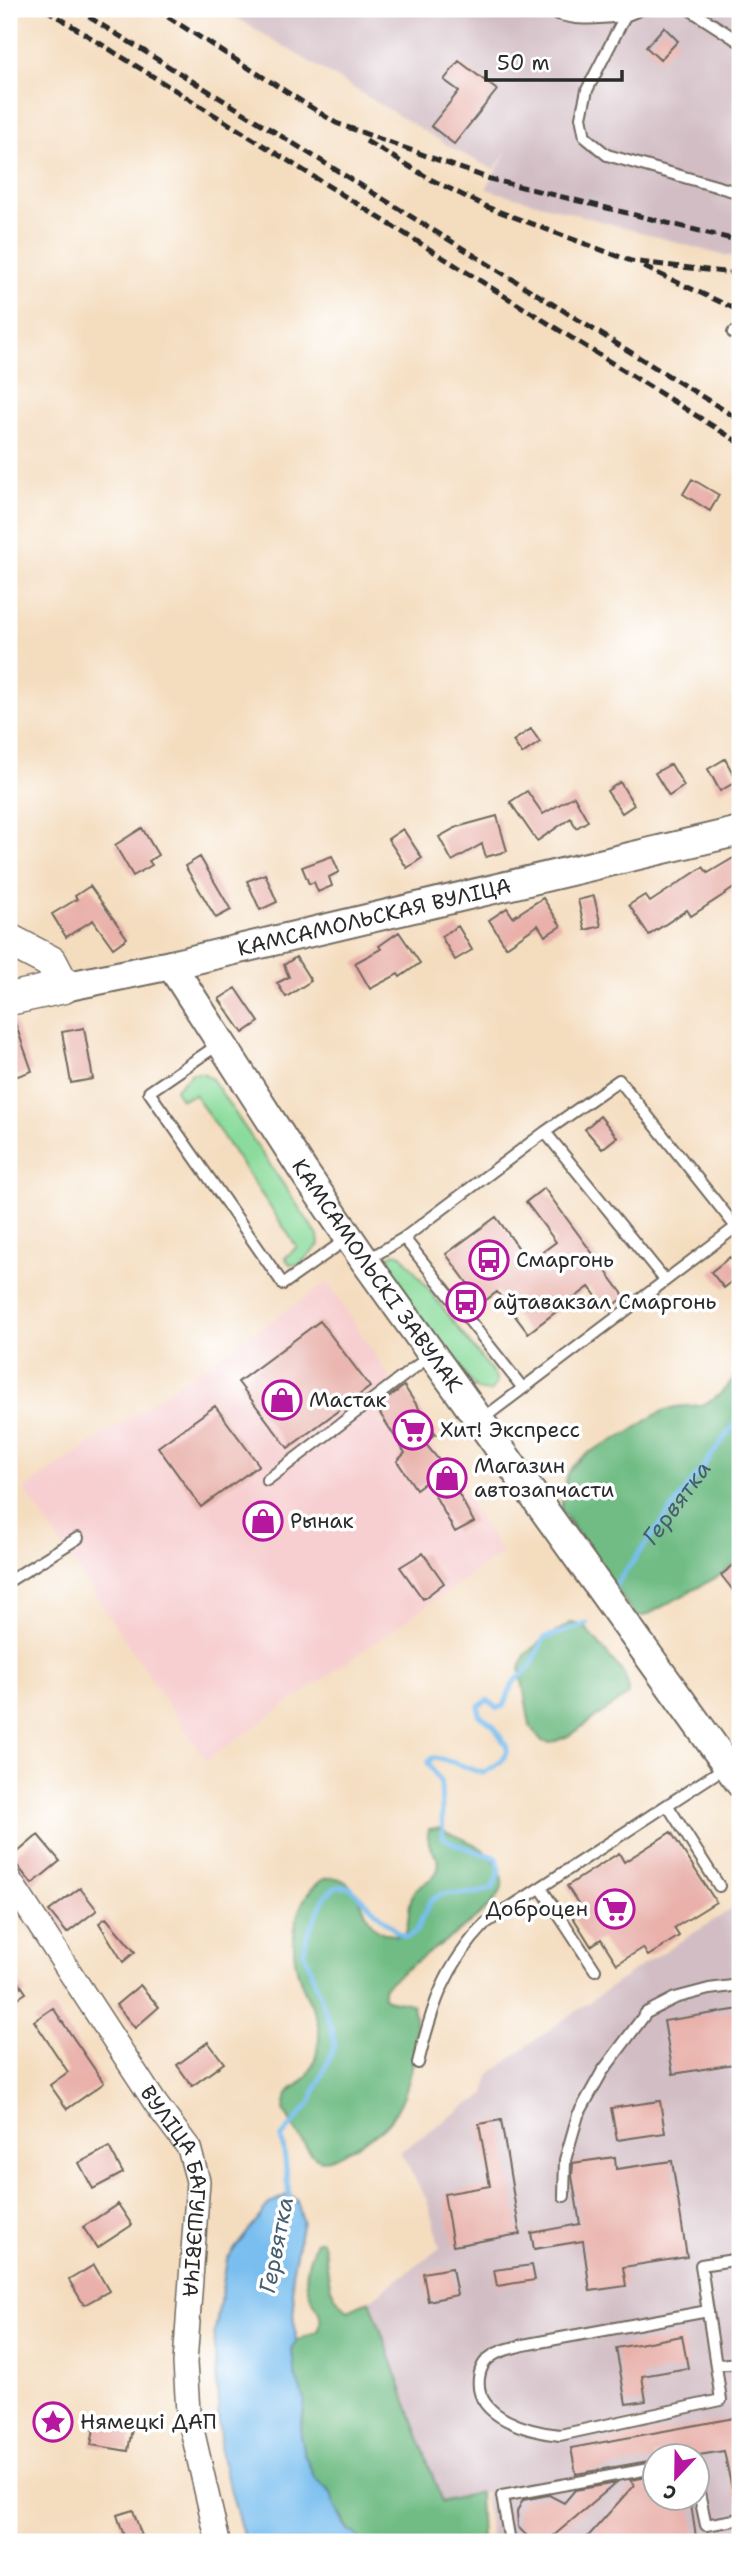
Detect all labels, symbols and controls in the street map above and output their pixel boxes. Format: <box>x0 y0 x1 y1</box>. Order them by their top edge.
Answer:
scale bar <box>486 38 623 82</box>
text: 50 m <box>497 49 550 77</box>
street label: КАМСАМОЛЬСКАЯ ВУЛІЦА <box>235 871 514 963</box>
street label: КАМСАМОЛЬСКІ ЗАВУЛАК <box>285 1154 469 1398</box>
bus stop icon: Смаргонь <box>468 1239 510 1281</box>
place label: Смаргонь <box>516 1246 614 1274</box>
bus stop icon: аўтавакзал Смаргонь <box>445 1281 487 1323</box>
place label: аўтавакзал Смаргонь <box>493 1288 716 1316</box>
shop icon: Мастак <box>261 1379 303 1421</box>
place label: Мастак <box>309 1386 387 1414</box>
supermarket icon: Хит! Экспресс <box>392 1409 434 1451</box>
place label: Хит! Экспресс <box>440 1416 580 1444</box>
place label: Магазин автозапчасти <box>474 1452 615 1504</box>
water label: Гервятка <box>635 1454 718 1551</box>
shop icon: Магазин автозапчасти <box>426 1457 468 1499</box>
shop icon: Рынак <box>242 1500 284 1542</box>
place label: Рынак <box>290 1507 354 1535</box>
supermarket icon: Доброцен <box>594 1888 636 1930</box>
place label: Доброцен <box>485 1895 588 1923</box>
street label: ВУЛІЦА БАГУШЭВІЧА <box>134 2080 213 2298</box>
water label: Гервятка <box>252 2194 300 2296</box>
place icon: Нямецкі ДАП <box>32 2401 74 2443</box>
place label: Нямецкі ДАП <box>80 2408 217 2436</box>
north arrow <box>640 2442 710 2512</box>
text: С <box>660 2479 680 2506</box>

